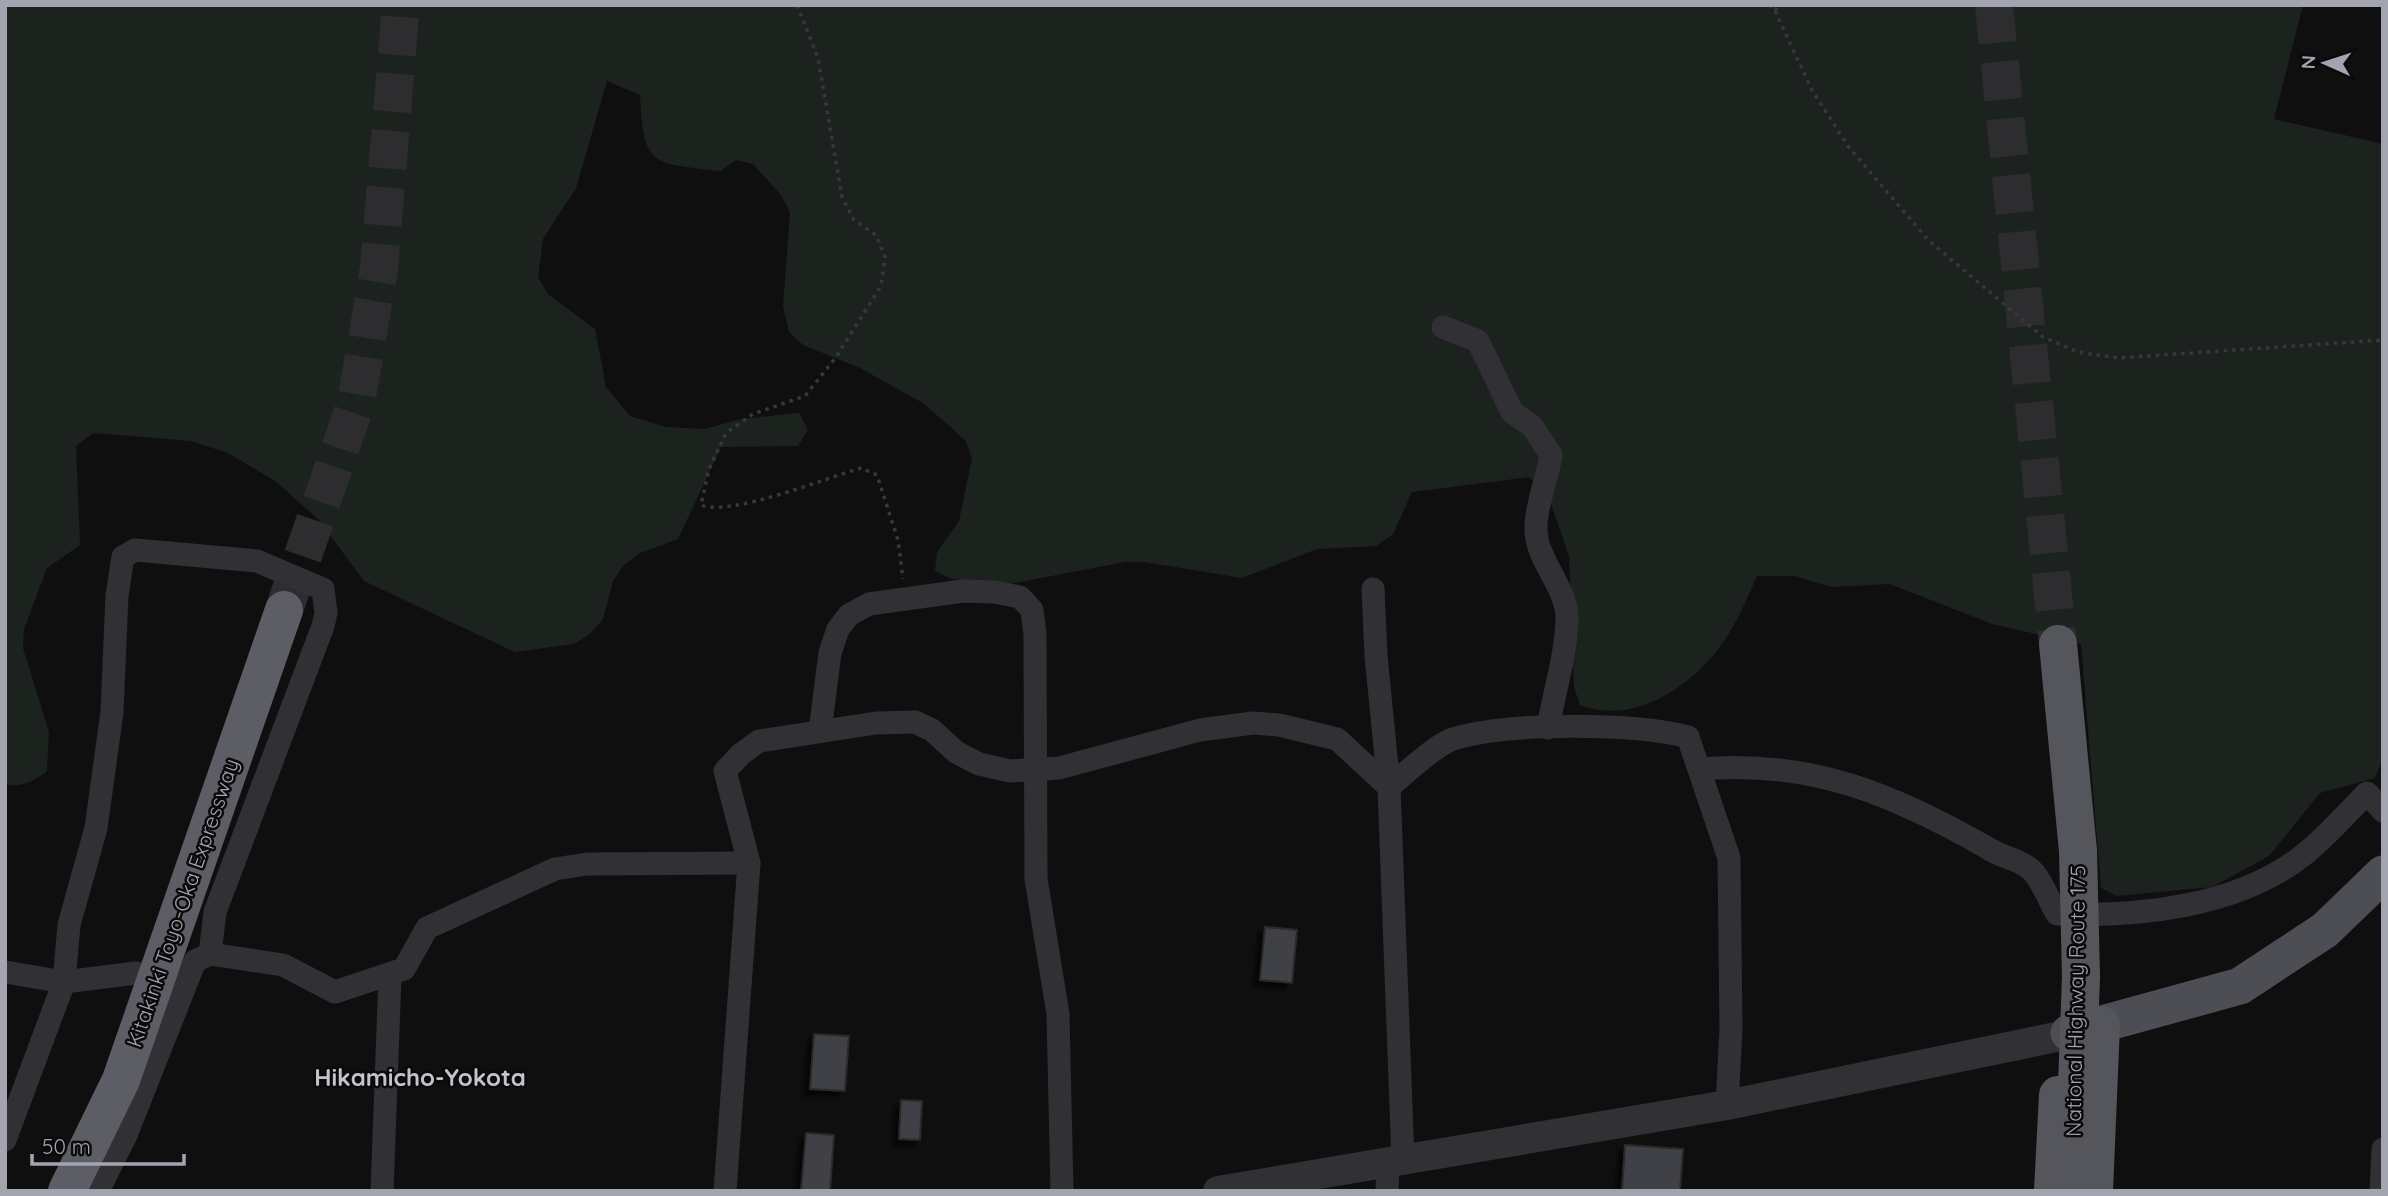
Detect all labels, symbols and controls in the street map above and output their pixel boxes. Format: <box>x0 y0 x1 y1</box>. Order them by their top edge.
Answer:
north arrow <box>2290 28 2360 98</box>
text: N <box>2296 55 2320 70</box>
street label: Kitakinki Toyo-Oka Expressway <box>120 755 244 1050</box>
street label: National Highway Route 175 <box>2060 865 2090 1137</box>
district label: Hikamicho-Yokota <box>314 1062 526 1092</box>
scale bar <box>32 1122 184 1166</box>
text: 50 m <box>42 1133 91 1159</box>

